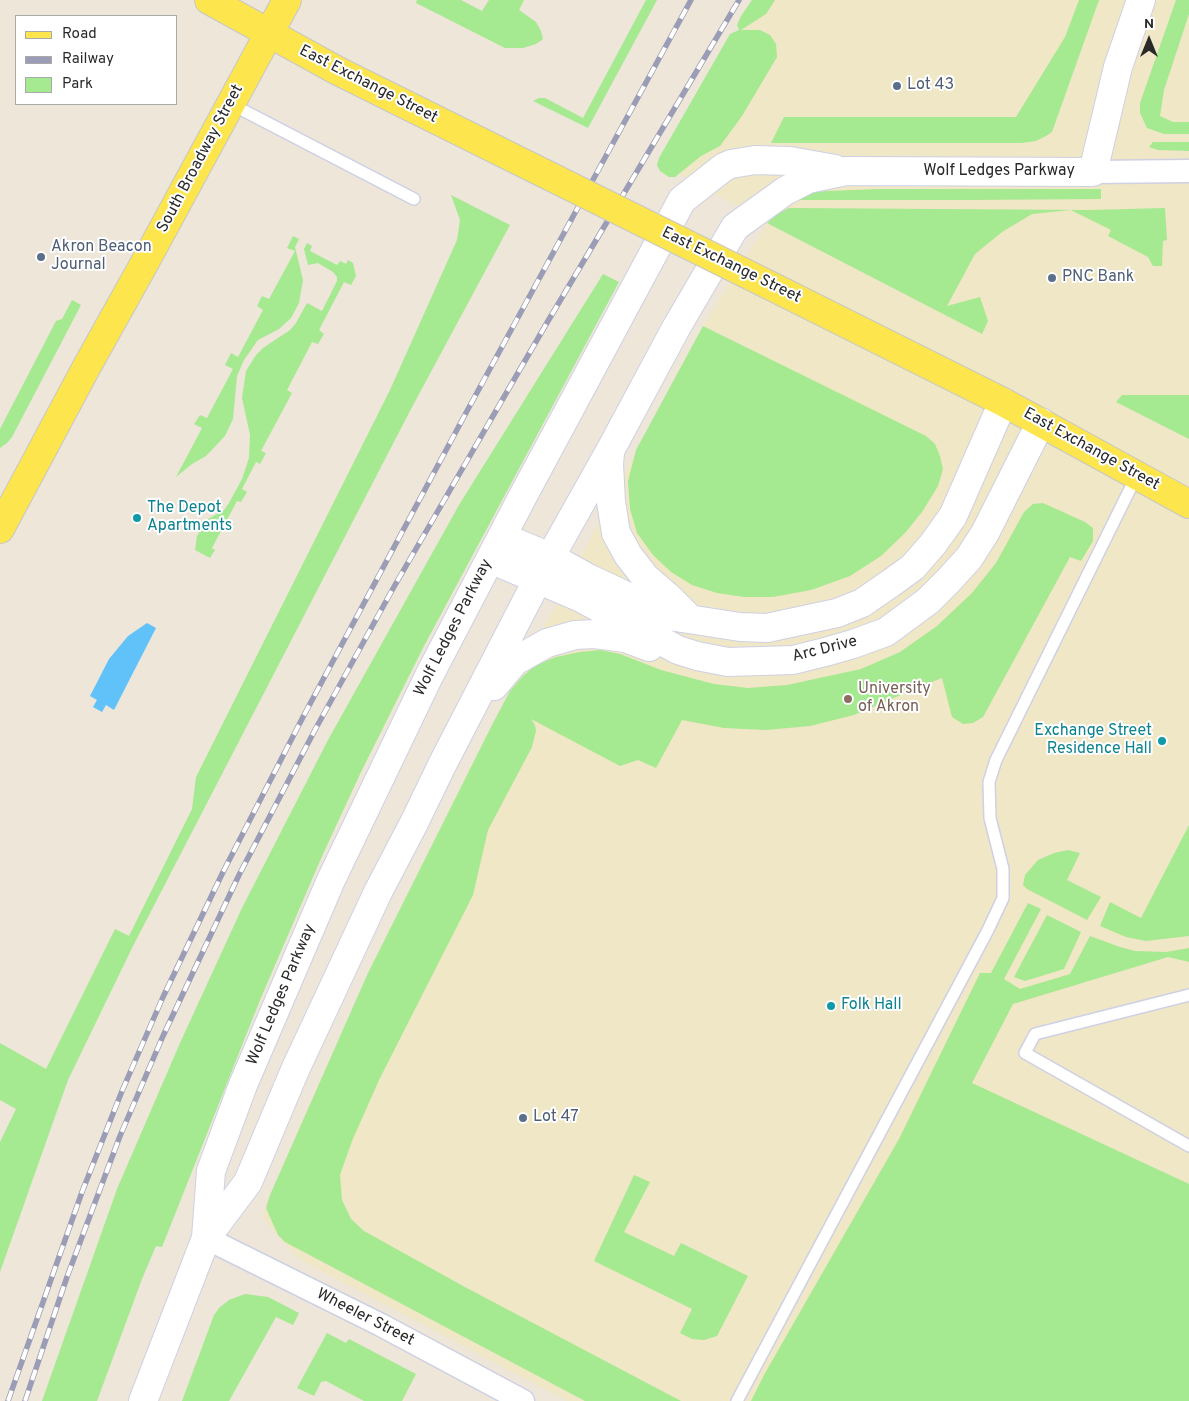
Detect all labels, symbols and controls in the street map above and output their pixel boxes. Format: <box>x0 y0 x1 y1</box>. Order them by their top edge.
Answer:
legend <box>15 15 178 105</box>
north arrow <box>1124 15 1174 65</box>
text: N <box>1144 16 1154 33</box>
text: Road <box>62 25 97 44</box>
street label: East Exchange Street <box>296 42 440 128</box>
text: Railway <box>62 50 114 69</box>
text: Park <box>62 75 93 94</box>
place label: Lot 43 <box>907 76 954 96</box>
marker: Lot 43 <box>891 80 903 92</box>
street label: South Broadway Street <box>154 82 248 236</box>
street label: Wolf Ledges Parkway <box>923 162 1075 182</box>
street label: East Exchange Street <box>658 224 804 308</box>
place label: Akron Beacon Journal <box>51 238 152 276</box>
marker: Akron Beacon Journal <box>35 251 47 263</box>
place label: PNC Bank <box>1062 268 1134 288</box>
marker: PNC Bank <box>1046 272 1058 284</box>
street label: East Exchange Street <box>1020 405 1162 495</box>
place label: The Depot Apartments <box>147 499 232 537</box>
marker: The Depot Apartments <box>131 512 143 524</box>
street label: Wolf Ledges Parkway <box>411 556 497 700</box>
street label: Arc Drive <box>790 633 860 667</box>
place label: University of Akron <box>858 680 931 718</box>
marker: University of Akron <box>842 693 854 705</box>
place label: Exchange Street Residence Hall <box>1034 722 1152 760</box>
marker: Exchange Street Residence Hall <box>1156 735 1168 747</box>
street label: Wolf Ledges Parkway <box>244 921 320 1069</box>
place label: Folk Hall <box>841 996 902 1016</box>
marker: Folk Hall <box>825 1000 837 1012</box>
place label: Lot 47 <box>533 1108 579 1128</box>
marker: Lot 47 <box>517 1112 529 1124</box>
street label: Wheeler Street <box>313 1285 417 1351</box>

